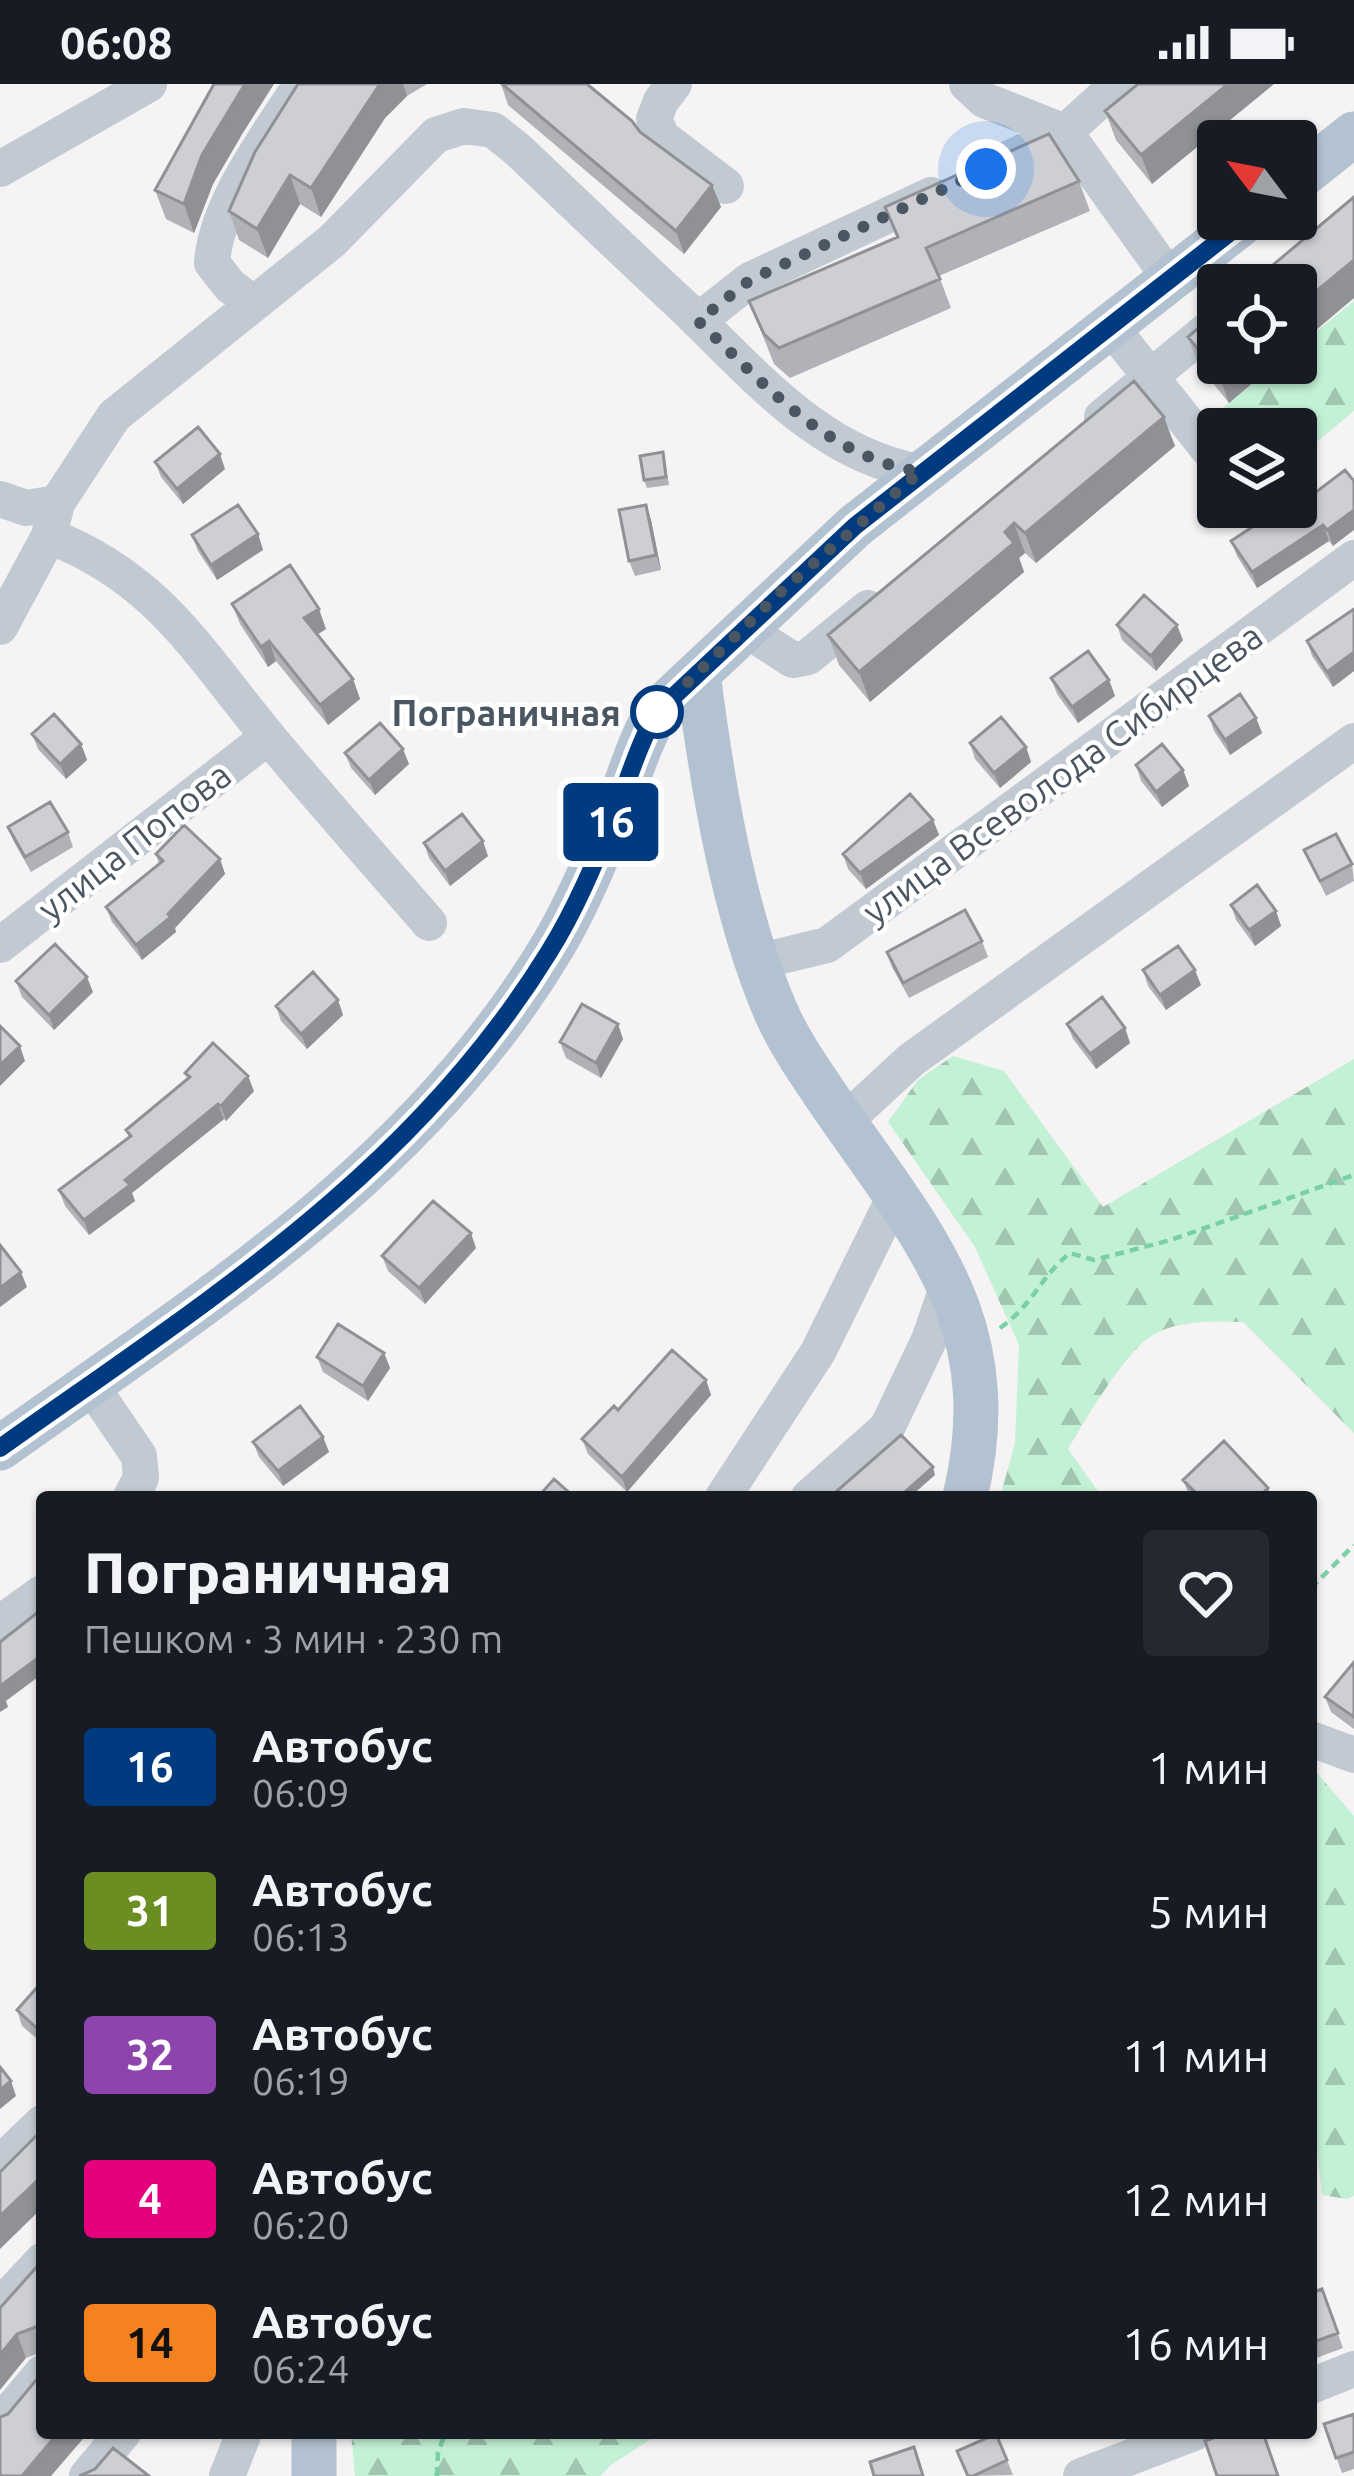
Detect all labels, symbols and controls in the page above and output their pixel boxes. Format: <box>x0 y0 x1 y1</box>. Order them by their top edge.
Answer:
text: 06:08 <box>60 17 173 68</box>
north arrow <box>1197 120 1317 240</box>
map controls <box>1197 120 1317 528</box>
your location <box>956 139 1016 199</box>
button: locate <box>1197 264 1317 384</box>
button: layers <box>1197 408 1317 528</box>
street label: улица Всеволода Сибирцева <box>855 614 1269 932</box>
marker: Пограничная <box>632 687 682 737</box>
place label: Пограничная <box>392 692 621 733</box>
street label: улица Попова <box>30 753 238 929</box>
line badge: 16 <box>557 783 665 861</box>
text: 16 <box>587 798 635 845</box>
button: heart <box>1143 1530 1269 1656</box>
text: Пограничная <box>84 1540 452 1604</box>
text: Пешком · 3 мин · 230 m <box>84 1617 503 1660</box>
text: Автобус <box>252 1720 433 1771</box>
text: 1 мин <box>1148 1742 1269 1793</box>
text: 16 <box>126 1743 174 1790</box>
text: 06:09 <box>252 1771 350 1814</box>
text: Автобус <box>252 1864 433 1915</box>
text: 5 мин <box>1148 1886 1269 1937</box>
text: 31 <box>126 1887 174 1934</box>
text: 06:13 <box>252 1915 350 1958</box>
text: Автобус <box>252 2008 433 2059</box>
text: 11 мин <box>1122 2030 1269 2081</box>
text: 32 <box>126 2031 174 2078</box>
text: 06:19 <box>252 2059 350 2102</box>
text: Автобус <box>252 2152 433 2203</box>
text: 12 мин <box>1122 2174 1269 2225</box>
text: 4 <box>138 2175 162 2222</box>
text: 06:20 <box>252 2203 350 2246</box>
text: Автобус <box>252 2296 433 2347</box>
text: 16 мин <box>1122 2318 1269 2369</box>
text: 14 <box>126 2319 174 2366</box>
text: 06:24 <box>252 2347 350 2390</box>

